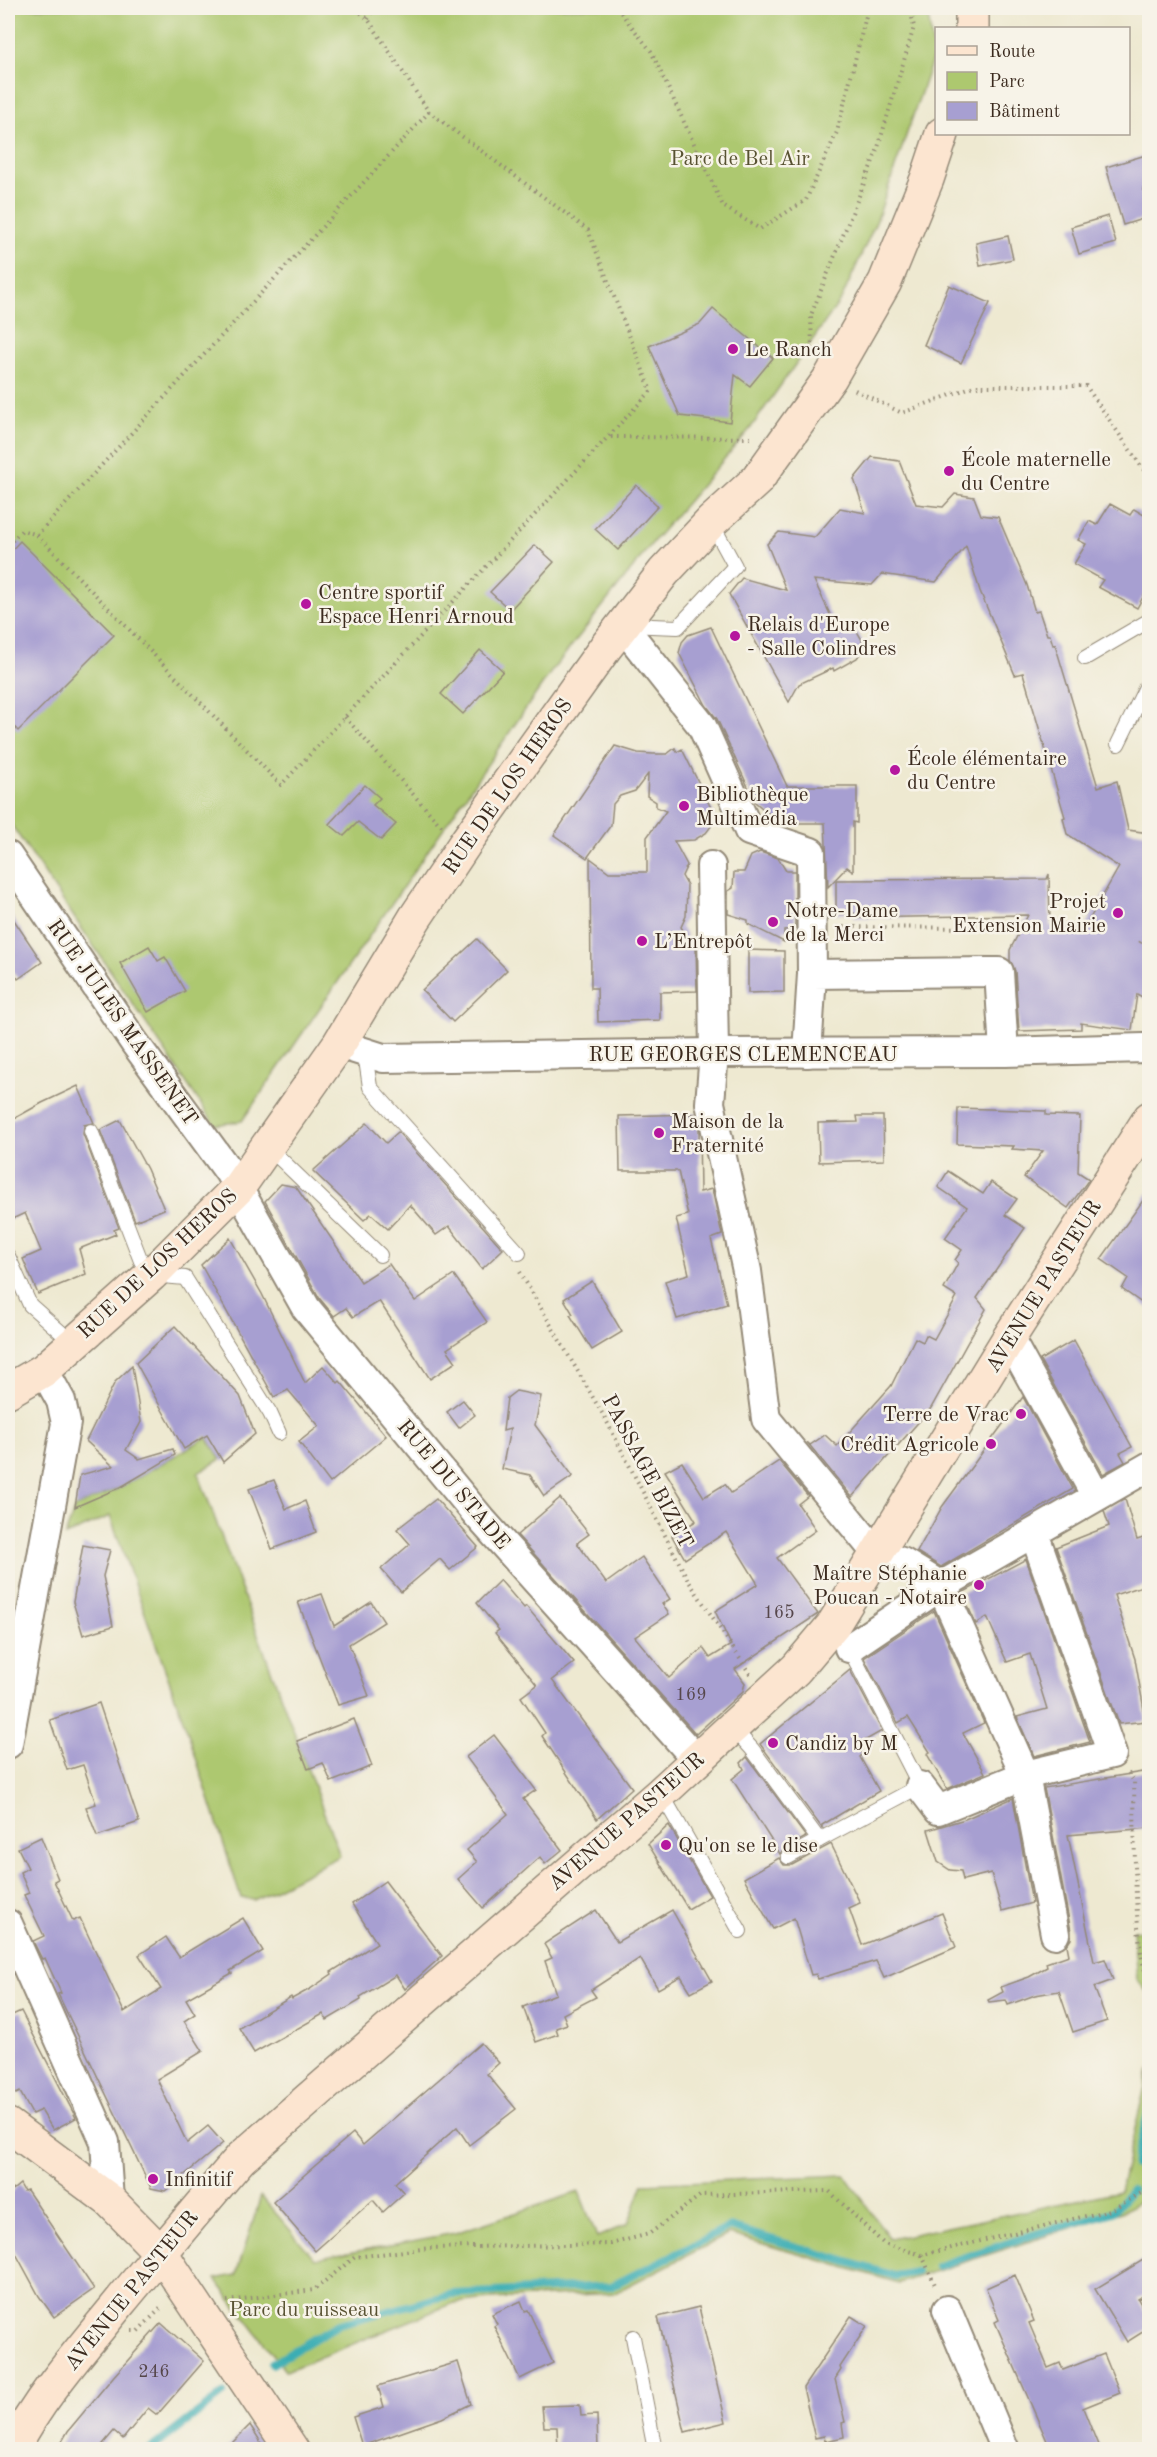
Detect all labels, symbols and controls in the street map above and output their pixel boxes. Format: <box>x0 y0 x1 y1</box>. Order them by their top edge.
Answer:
legend <box>935 27 1130 135</box>
text: Route <box>989 43 1035 61</box>
text: Parc <box>989 73 1025 91</box>
text: Bâtiment <box>989 103 1060 121</box>
park label: Parc de Bel Air <box>670 149 810 170</box>
place label: Le Ranch <box>745 340 832 361</box>
marker: Le Ranch <box>726 342 740 356</box>
place label: École maternelle du Centre <box>961 446 1111 495</box>
marker: École maternelle du Centre <box>942 464 956 478</box>
place label: Centre sportif Espace Henri Arnoud <box>318 583 514 628</box>
marker: Centre sportif Espace Henri Arnoud <box>299 597 313 611</box>
place label: Relais d'Europe - Salle Colindres <box>747 615 896 660</box>
marker: Relais d'Europe - Salle Colindres <box>728 629 742 643</box>
street label: RUE DE LOS HEROS <box>440 695 577 879</box>
place label: École élémentaire du Centre <box>907 745 1067 794</box>
marker: École élémentaire du Centre <box>888 763 902 777</box>
place label: Bibliothèque Multimédia <box>696 785 809 830</box>
marker: Bibliothèque Multimédia <box>677 799 691 813</box>
place label: Projet Extension Mairie <box>952 892 1106 937</box>
place label: Notre-Dame de la Merci <box>785 901 898 946</box>
marker: Projet Extension Mairie <box>1111 906 1125 920</box>
marker: Notre-Dame de la Merci <box>766 915 780 929</box>
street label: RUE JULES MASSENET <box>43 916 201 1130</box>
place label: L’Entrepôt <box>654 932 752 953</box>
marker: L’Entrepôt <box>635 934 649 948</box>
street label: RUE GEORGES CLEMENCEAU <box>588 1045 898 1066</box>
place label: Maison de la Fraternité <box>671 1112 784 1157</box>
marker: Maison de la Fraternité <box>652 1126 666 1140</box>
street label: RUE DE LOS HEROS <box>74 1185 242 1343</box>
street label: AVENUE PASTEUR <box>983 1197 1106 1377</box>
street label: PASSAGE BIZET <box>597 1391 696 1552</box>
place label: Terre de Vrac <box>882 1405 1009 1426</box>
marker: Terre de Vrac <box>1014 1407 1028 1421</box>
street label: RUE DU STADE <box>393 1416 513 1554</box>
place label: Crédit Agricole <box>840 1435 979 1456</box>
marker: Crédit Agricole <box>984 1437 998 1451</box>
place label: Maître Stéphanie Poucan - Notaire <box>812 1564 967 1609</box>
marker: Maître Stéphanie Poucan - Notaire <box>972 1578 986 1592</box>
house number: 165 <box>763 1604 795 1622</box>
house number: 169 <box>675 1686 707 1704</box>
place label: Candiz by M <box>785 1734 898 1755</box>
marker: Candiz by M <box>766 1736 780 1750</box>
street label: AVENUE PASTEUR <box>545 1749 709 1895</box>
place label: Qu'on se le dise <box>678 1836 818 1857</box>
marker: Qu'on se le dise <box>659 1838 673 1852</box>
place label: Infinitif <box>165 2170 234 2191</box>
marker: Infinitif <box>146 2172 160 2186</box>
street label: AVENUE PASTEUR <box>61 2207 203 2375</box>
park label: Parc du ruisseau <box>229 2300 379 2321</box>
house number: 246 <box>138 2363 170 2381</box>

